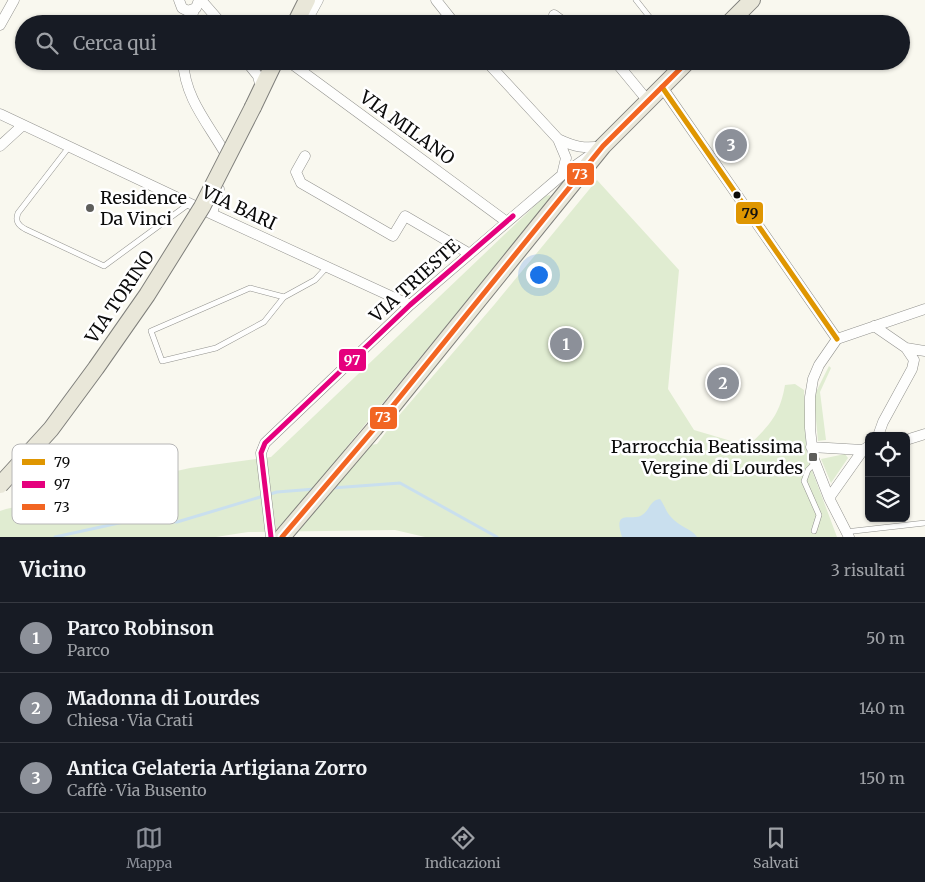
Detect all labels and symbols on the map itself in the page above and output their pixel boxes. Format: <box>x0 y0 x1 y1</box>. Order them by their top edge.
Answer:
street label: VIA MILANO <box>355 85 459 170</box>
pin: 3 <box>715 126 747 164</box>
line badge: 73 <box>566 162 595 186</box>
text: 73 <box>572 165 588 183</box>
street label: VIA BARI <box>197 180 280 235</box>
place label: Residence Da Vinci <box>100 186 187 230</box>
unlabelled marker <box>732 190 742 200</box>
line badge: 79 <box>735 201 764 225</box>
marker: Residence Da Vinci <box>84 202 96 214</box>
text: 79 <box>742 204 758 222</box>
street label: VIA TRIESTE <box>364 234 465 328</box>
street label: VIA TORINO <box>80 246 159 348</box>
your location <box>526 262 552 288</box>
pin: 1 <box>550 325 582 363</box>
line badge: 97 <box>338 348 367 372</box>
text: 97 <box>344 351 360 369</box>
pin: 2 <box>707 364 739 402</box>
line badge: 73 <box>369 406 398 430</box>
text: 73 <box>375 408 391 426</box>
place label: Parrocchia Beatissima Vergine di Lourdes <box>611 435 803 479</box>
legend <box>12 444 178 524</box>
marker: Parrocchia Beatissima Vergine di Lourdes <box>807 451 819 463</box>
text: 79 <box>54 453 70 471</box>
text: 97 <box>54 475 70 493</box>
text: 73 <box>54 498 70 516</box>

